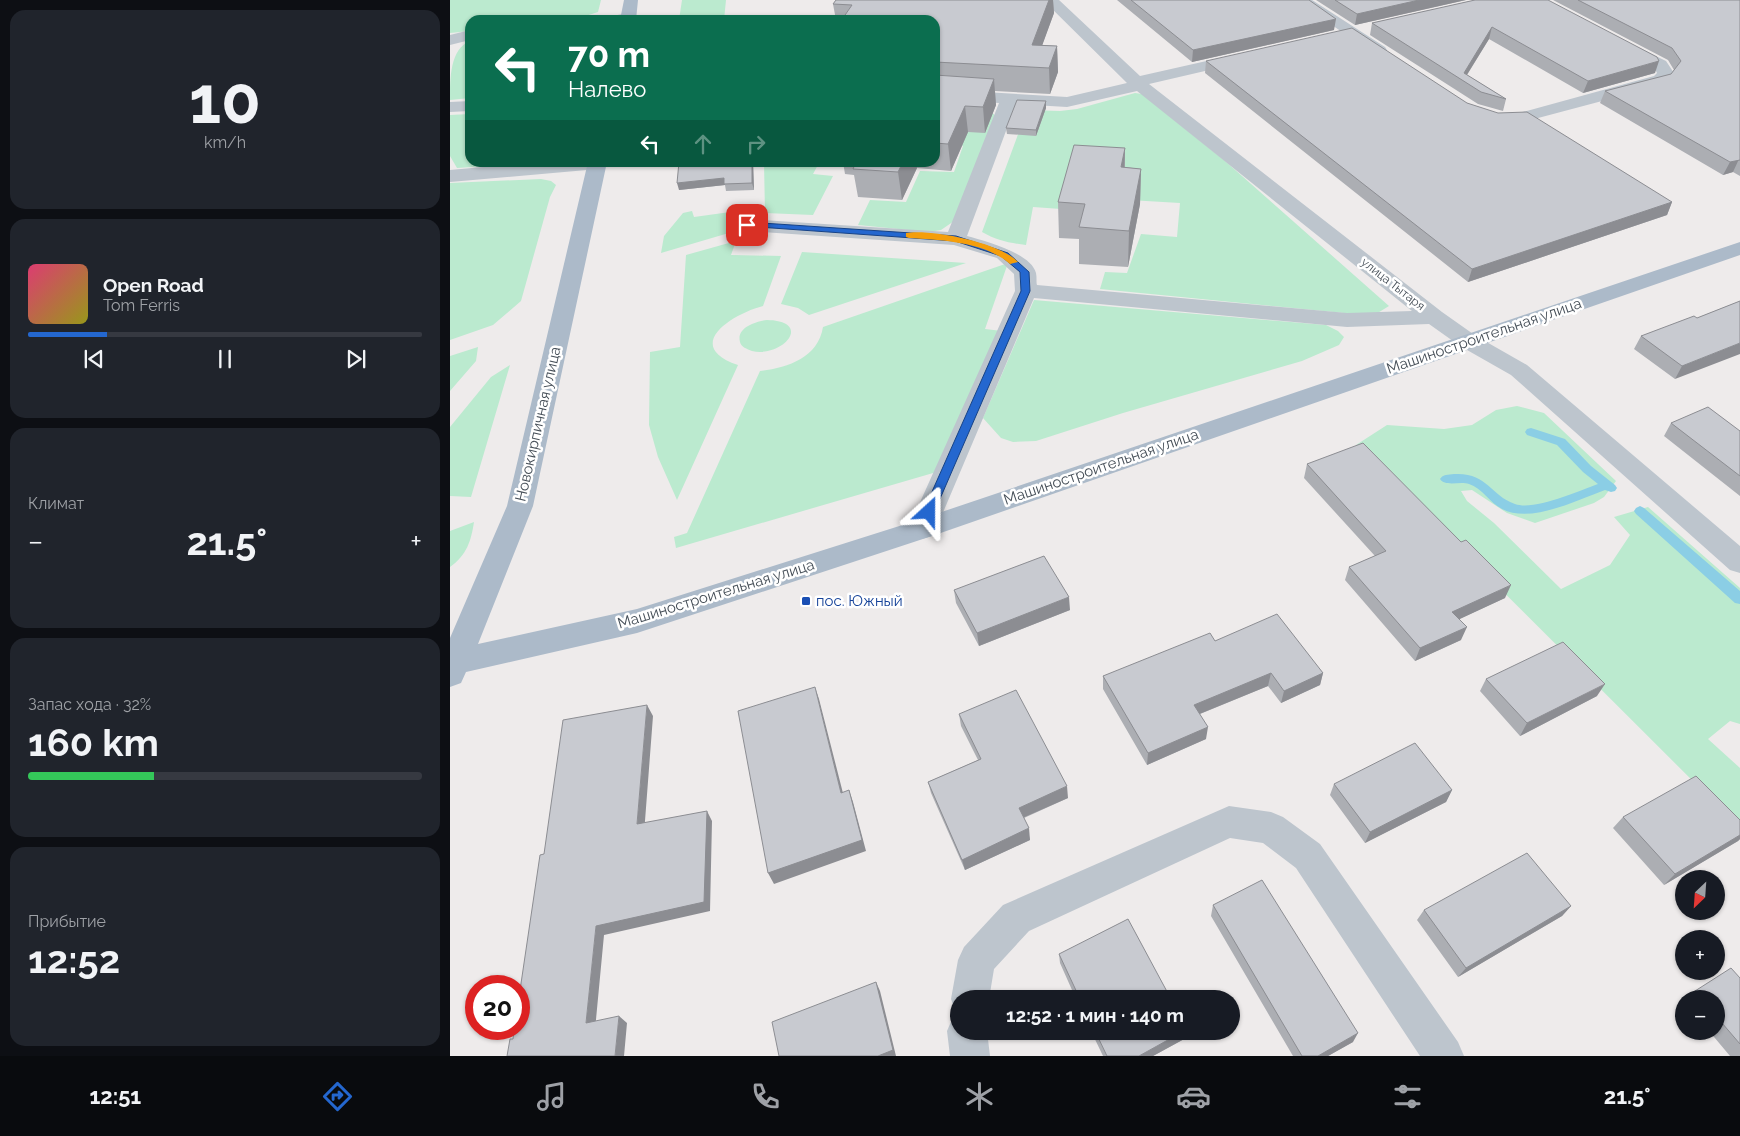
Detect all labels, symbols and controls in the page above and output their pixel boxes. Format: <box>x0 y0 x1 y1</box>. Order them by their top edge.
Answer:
text: 70 m <box>568 34 650 75</box>
icon: left <box>485 35 550 100</box>
text: 10 <box>189 62 261 138</box>
text: Налево <box>568 76 646 102</box>
icon: left <box>636 130 664 158</box>
icon: ahead <box>689 130 717 158</box>
icon: right <box>742 130 770 158</box>
text: km/h <box>204 133 246 152</box>
pin <box>726 204 768 246</box>
icon: arrive <box>733 211 761 239</box>
street label: улица Тытаря <box>1358 255 1428 313</box>
text: Open Road <box>103 274 204 296</box>
street label: Машиностроительная улица <box>1384 294 1584 378</box>
text: Tom Ferris <box>103 296 180 315</box>
icon: previous <box>80 345 108 373</box>
icon: pause <box>211 345 239 373</box>
icon: next <box>342 345 370 373</box>
street label: Новокирпичная улица <box>511 345 565 503</box>
street label: Машиностроительная улица <box>1001 425 1201 509</box>
position arrow <box>902 485 954 537</box>
text: Климат <box>28 494 84 513</box>
text: 21.5° <box>186 519 267 564</box>
text: − <box>28 525 43 558</box>
text: + <box>410 525 422 558</box>
street label: Машиностроительная улица <box>616 555 816 633</box>
place label: пос. Южный <box>816 592 903 610</box>
marker: пос. Южный <box>800 595 812 607</box>
text: Запас хода · 32% <box>28 695 151 714</box>
text: 160 km <box>28 720 159 765</box>
north arrow <box>1675 870 1725 920</box>
map controls <box>1675 870 1725 1040</box>
text: Прибытие <box>28 912 106 931</box>
button: + <box>1675 930 1725 980</box>
text: 12:52 <box>28 937 120 982</box>
speed limit sign: 20 <box>465 975 530 1040</box>
button: − <box>1675 990 1725 1040</box>
text: 12:52 · 1 мин · 140 m <box>1006 1004 1184 1026</box>
icon: directions <box>320 1079 355 1114</box>
icon: music <box>534 1079 569 1114</box>
icon: phone <box>748 1079 783 1114</box>
icon: climate <box>962 1079 997 1114</box>
icon: car <box>1176 1079 1211 1114</box>
icon: filters <box>1390 1079 1425 1114</box>
text: 12:51 <box>89 1083 141 1109</box>
text: 21.5° <box>1604 1083 1651 1109</box>

